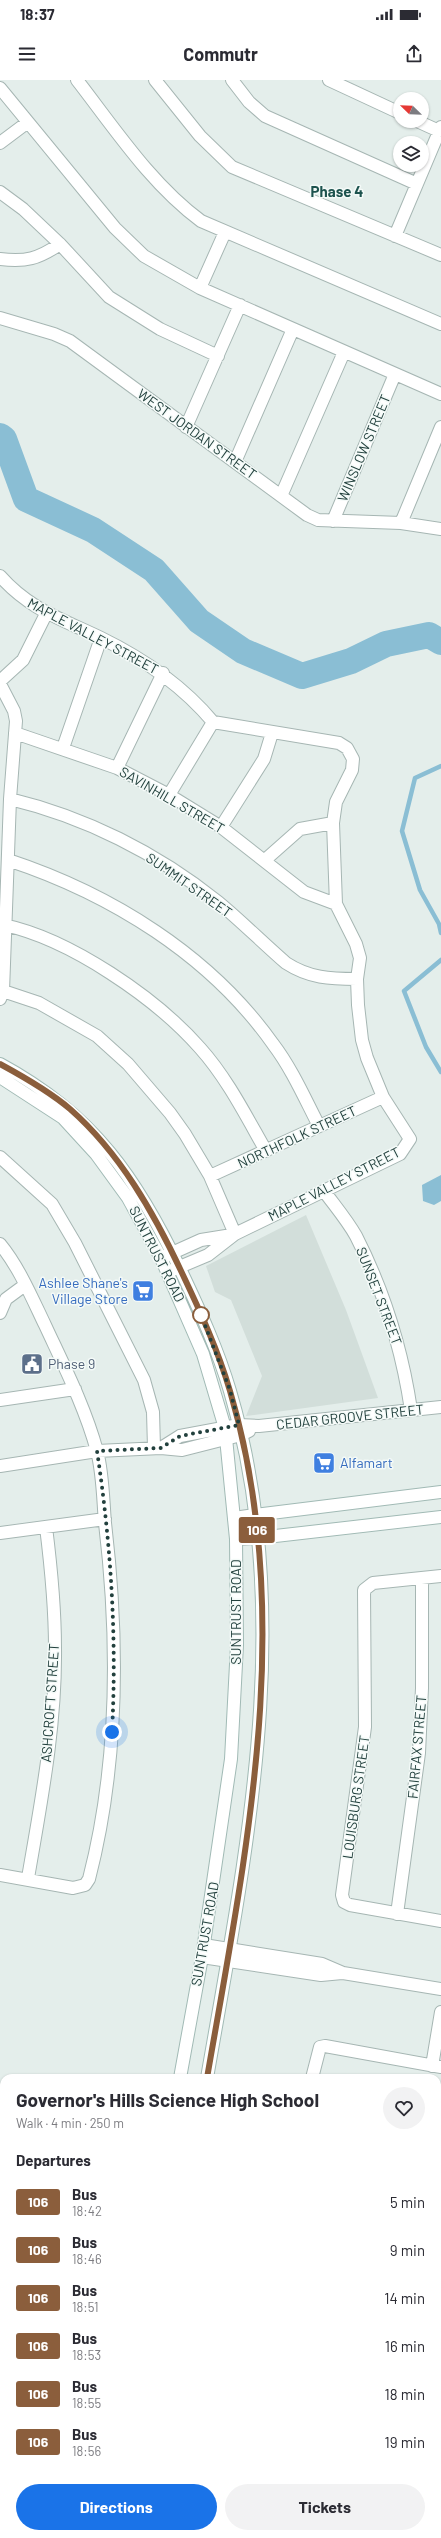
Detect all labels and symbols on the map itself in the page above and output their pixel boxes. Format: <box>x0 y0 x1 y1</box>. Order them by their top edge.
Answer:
north arrow <box>393 92 429 128</box>
district label: Phase 4 <box>311 182 363 200</box>
street label: WEST JORDAN STREET <box>135 385 260 482</box>
street label: WINSLOW STREET <box>333 392 394 504</box>
street label: MAPLE VALLEY STREET <box>25 594 162 677</box>
street label: SAVINHILL STREET <box>117 763 228 836</box>
street label: SUMMIT STREET <box>143 849 236 921</box>
street label: NORTHFOLK STREET <box>235 1102 359 1172</box>
street label: MAPLE VALLEY STREET <box>265 1143 403 1224</box>
street label: SUNTRUST ROAD <box>126 1203 189 1305</box>
street label: SUNSET STREET <box>353 1244 406 1347</box>
place label: Ashlee Shane's Village Store <box>39 1274 128 1307</box>
supermarket icon: Ashlee Shane's Village Store <box>130 1278 156 1304</box>
unlabelled marker <box>192 1306 210 1324</box>
public building icon: Phase 9 <box>19 1351 45 1377</box>
place label: Phase 9 <box>48 1355 95 1372</box>
street label: CEDAR GROOVE STREET <box>275 1400 425 1433</box>
supermarket icon: Alfamart <box>311 1450 337 1476</box>
place label: Alfamart <box>340 1454 393 1471</box>
line badge: 106 <box>234 1517 280 1543</box>
street label: SUNTRUST ROAD <box>227 1559 244 1665</box>
street label: ASHCROFT STREET <box>37 1643 62 1763</box>
street label: FAIRFAX STREET <box>403 1694 430 1800</box>
your location <box>102 1722 122 1742</box>
street label: LOUISBURG STREET <box>338 1734 373 1860</box>
street label: SUNTRUST ROAD <box>187 1881 222 1987</box>

